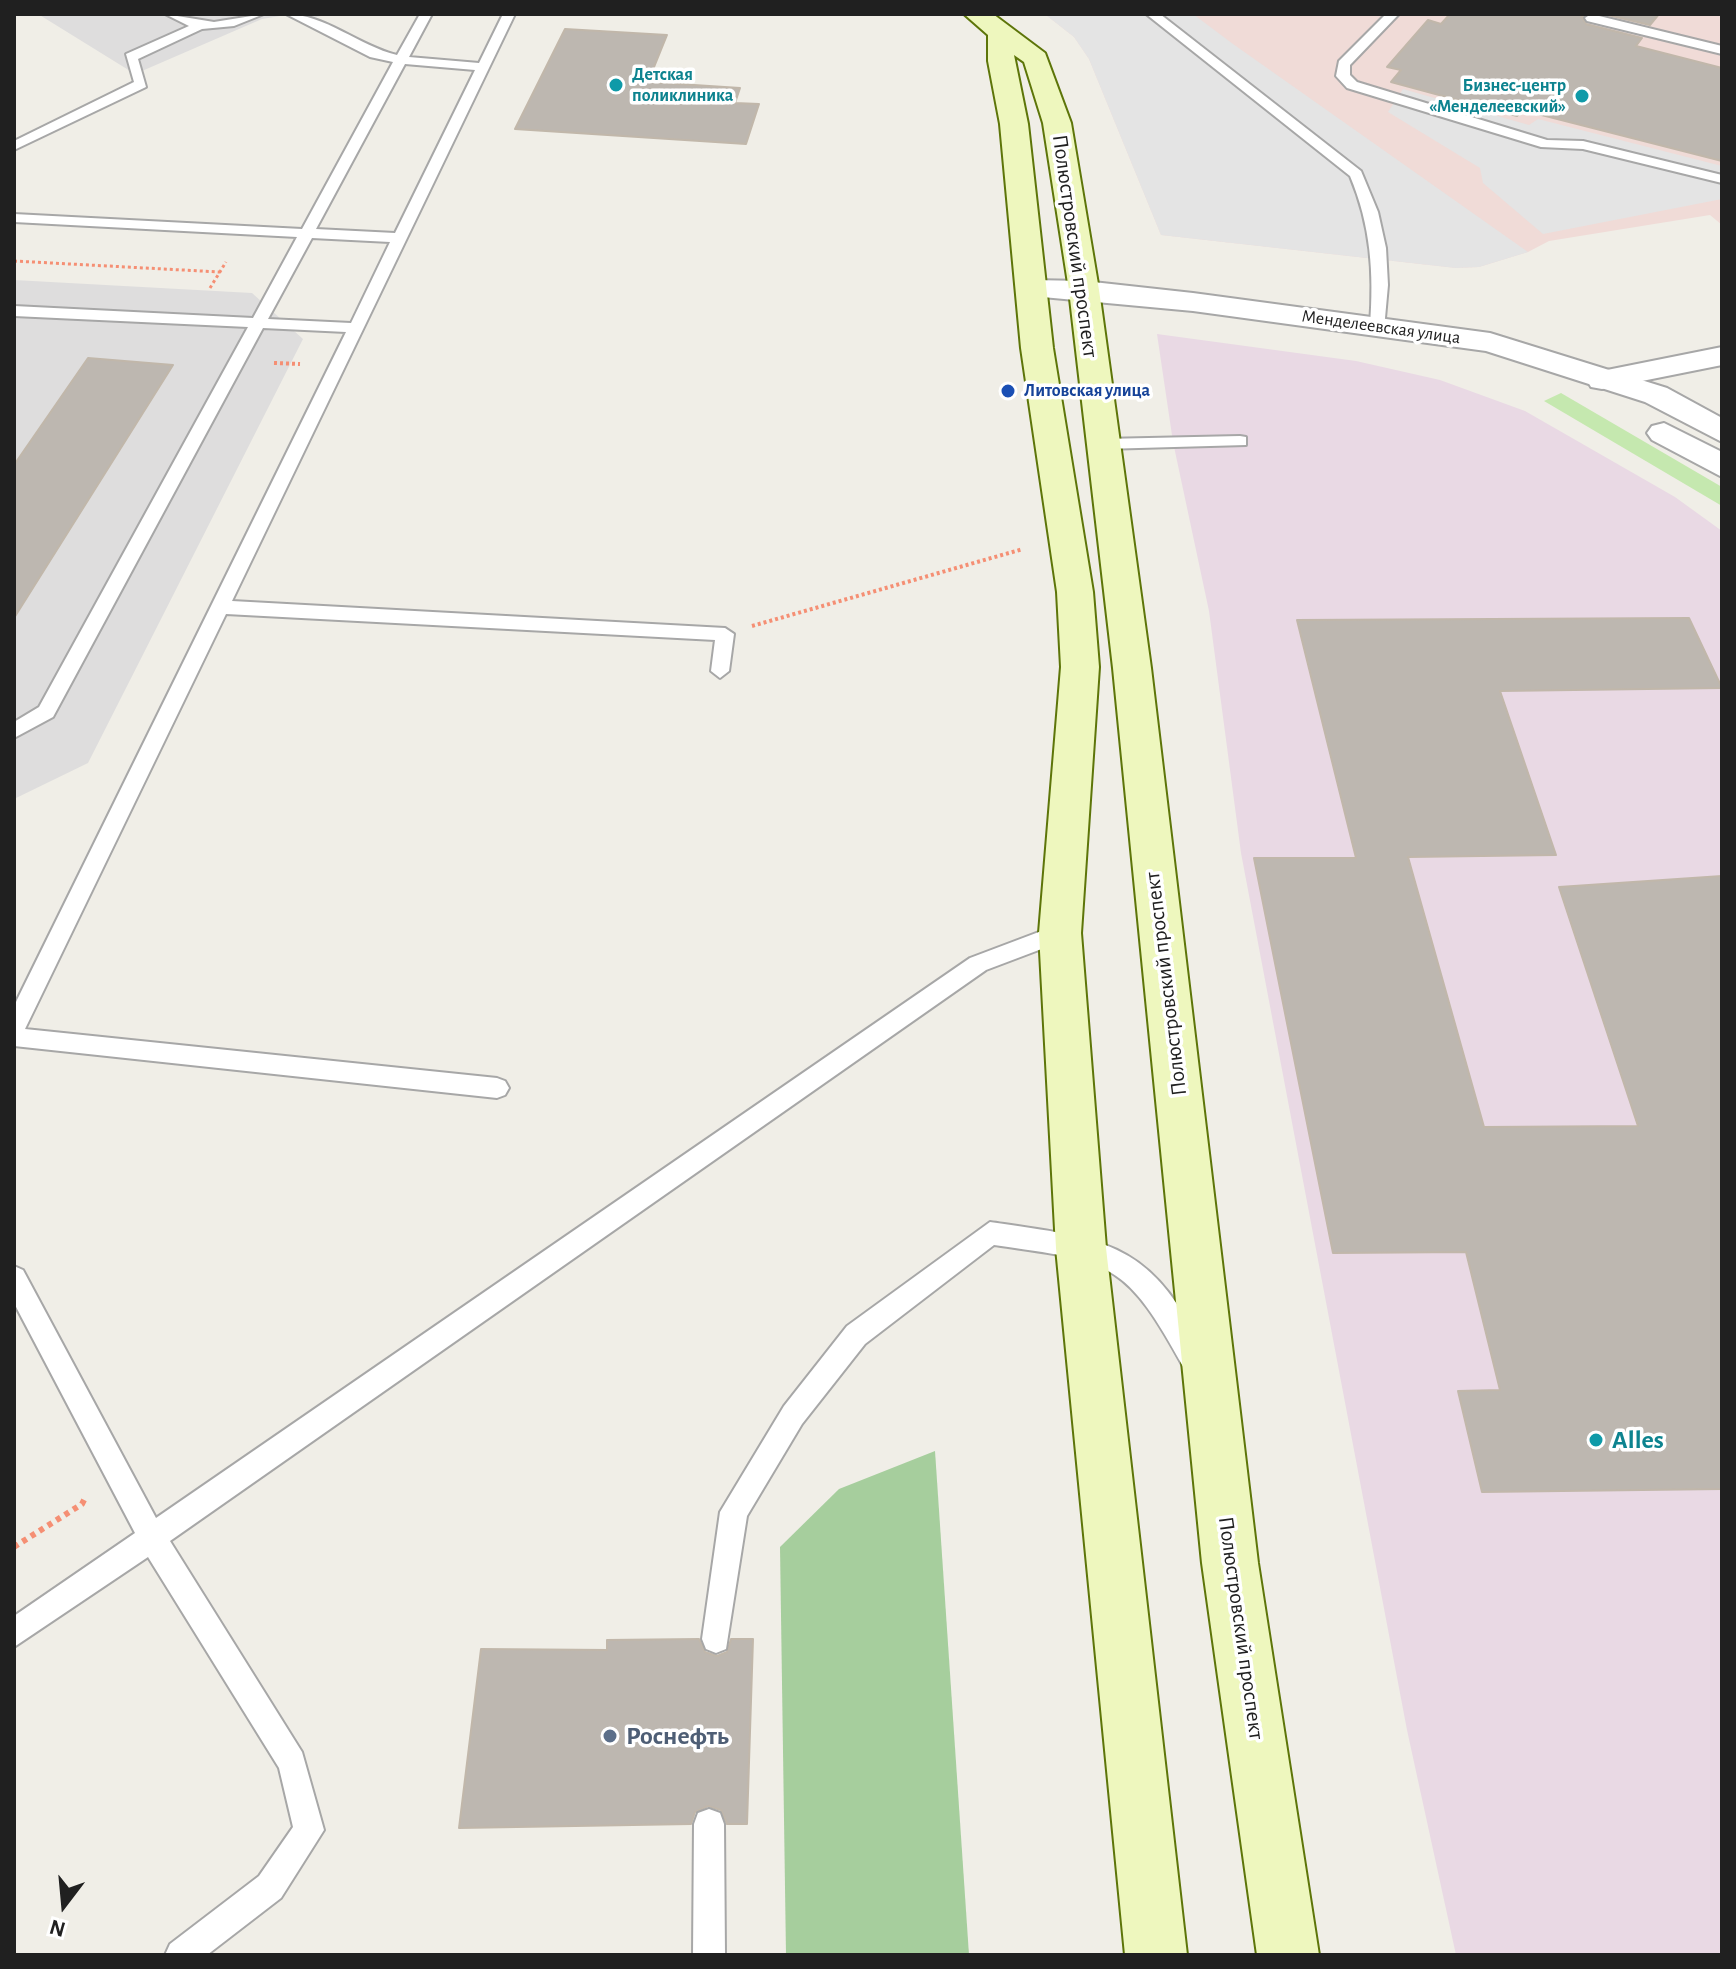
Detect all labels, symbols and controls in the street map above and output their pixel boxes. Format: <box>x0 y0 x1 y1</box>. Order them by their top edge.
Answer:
place label: Детская поликлиника <box>632 64 733 106</box>
place label: Бизнес-центр «Менделеевский» <box>1429 75 1566 118</box>
marker: Детская поликлиника <box>607 76 625 94</box>
marker: Бизнес-центр «Менделеевский» <box>1573 87 1591 105</box>
street label: Полюстровский проспект <box>1046 133 1104 359</box>
street label: Менделеевская улица <box>1300 305 1462 349</box>
place label: Литовская улица <box>1024 380 1150 402</box>
marker: Литовская улица <box>999 382 1017 400</box>
street label: Полюстровский проспект <box>1139 871 1193 1097</box>
place label: Alles <box>1612 1424 1664 1456</box>
marker: Alles <box>1587 1431 1605 1449</box>
street label: Полюстровский проспект <box>1212 1515 1270 1741</box>
place label: Роснефть <box>626 1720 729 1752</box>
marker: Роснефть <box>601 1727 619 1745</box>
north arrow <box>24 1865 104 1945</box>
text: N <box>47 1915 68 1941</box>

